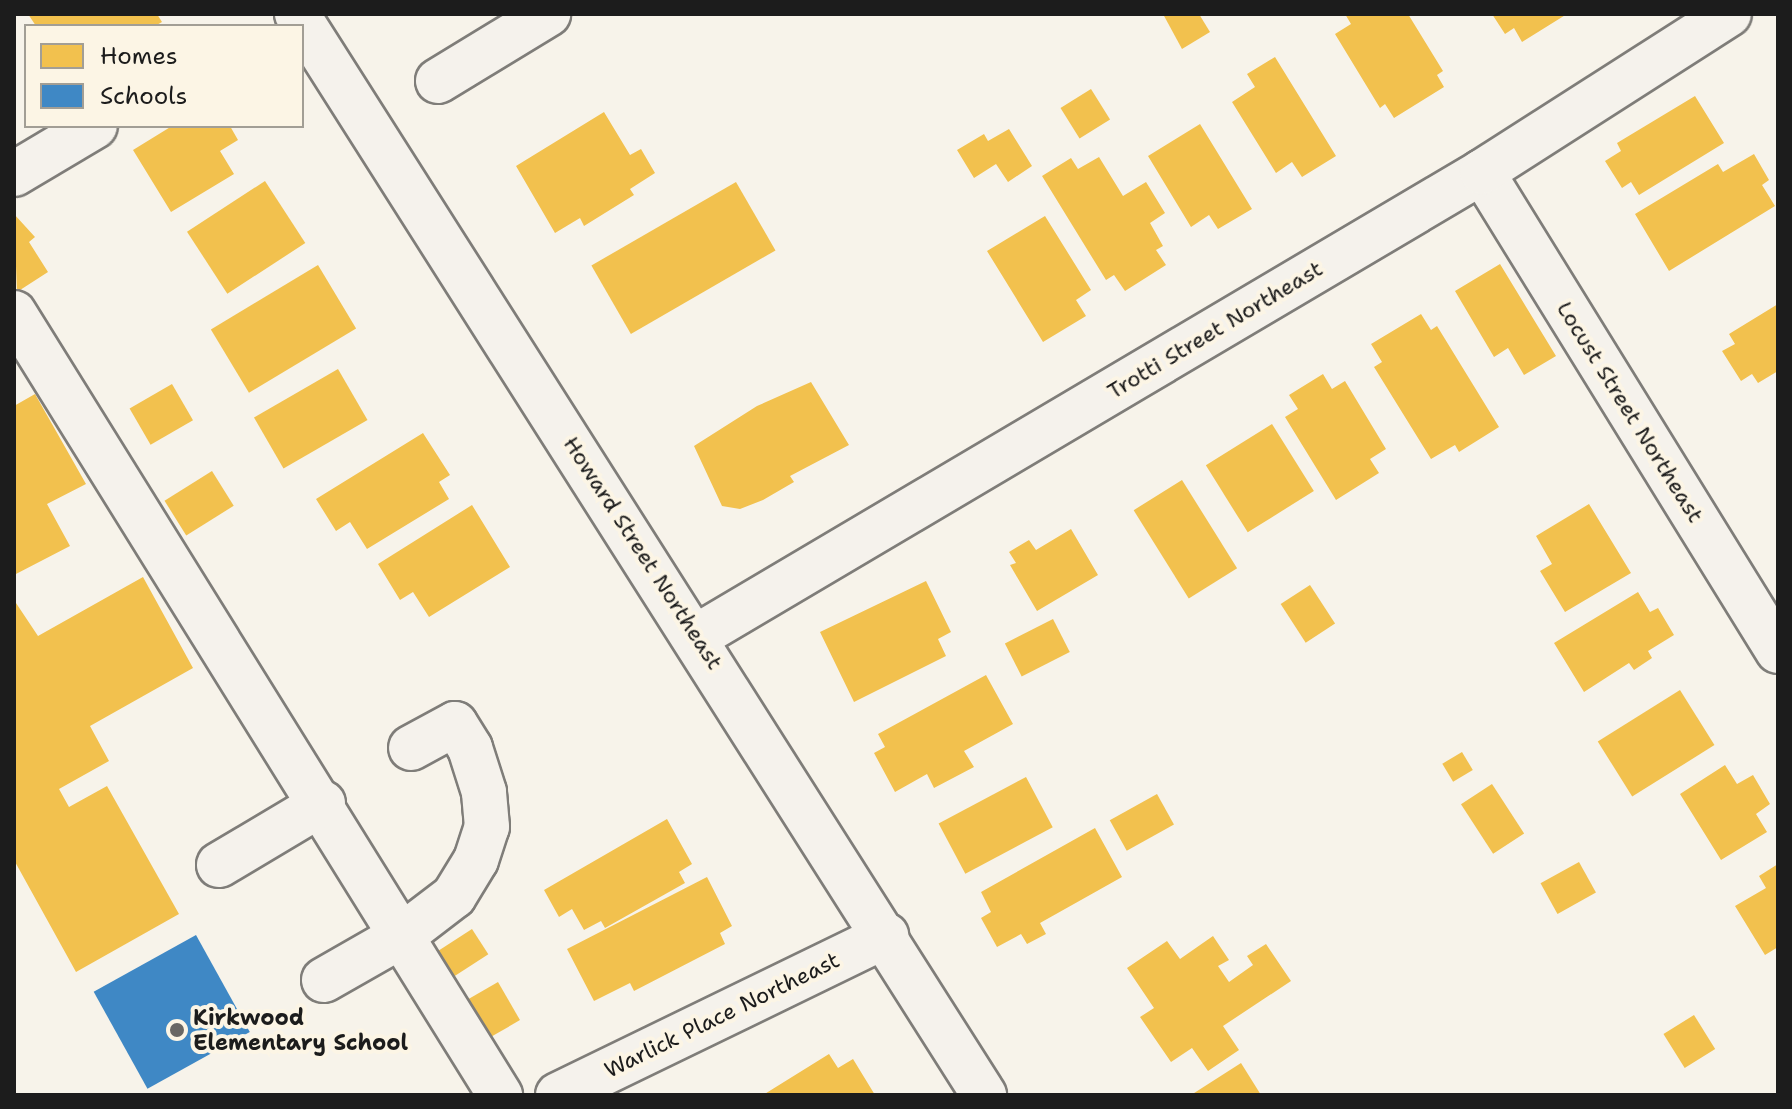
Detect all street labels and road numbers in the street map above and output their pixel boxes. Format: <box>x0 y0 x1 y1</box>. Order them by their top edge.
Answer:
street label: Trotti Street Northeast <box>1103 255 1327 405</box>
street label: Locust Street Northeast <box>1551 297 1709 527</box>
street label: Howard Street Northeast <box>558 432 728 674</box>
street label: Warlick Place Northeast <box>600 947 844 1083</box>

